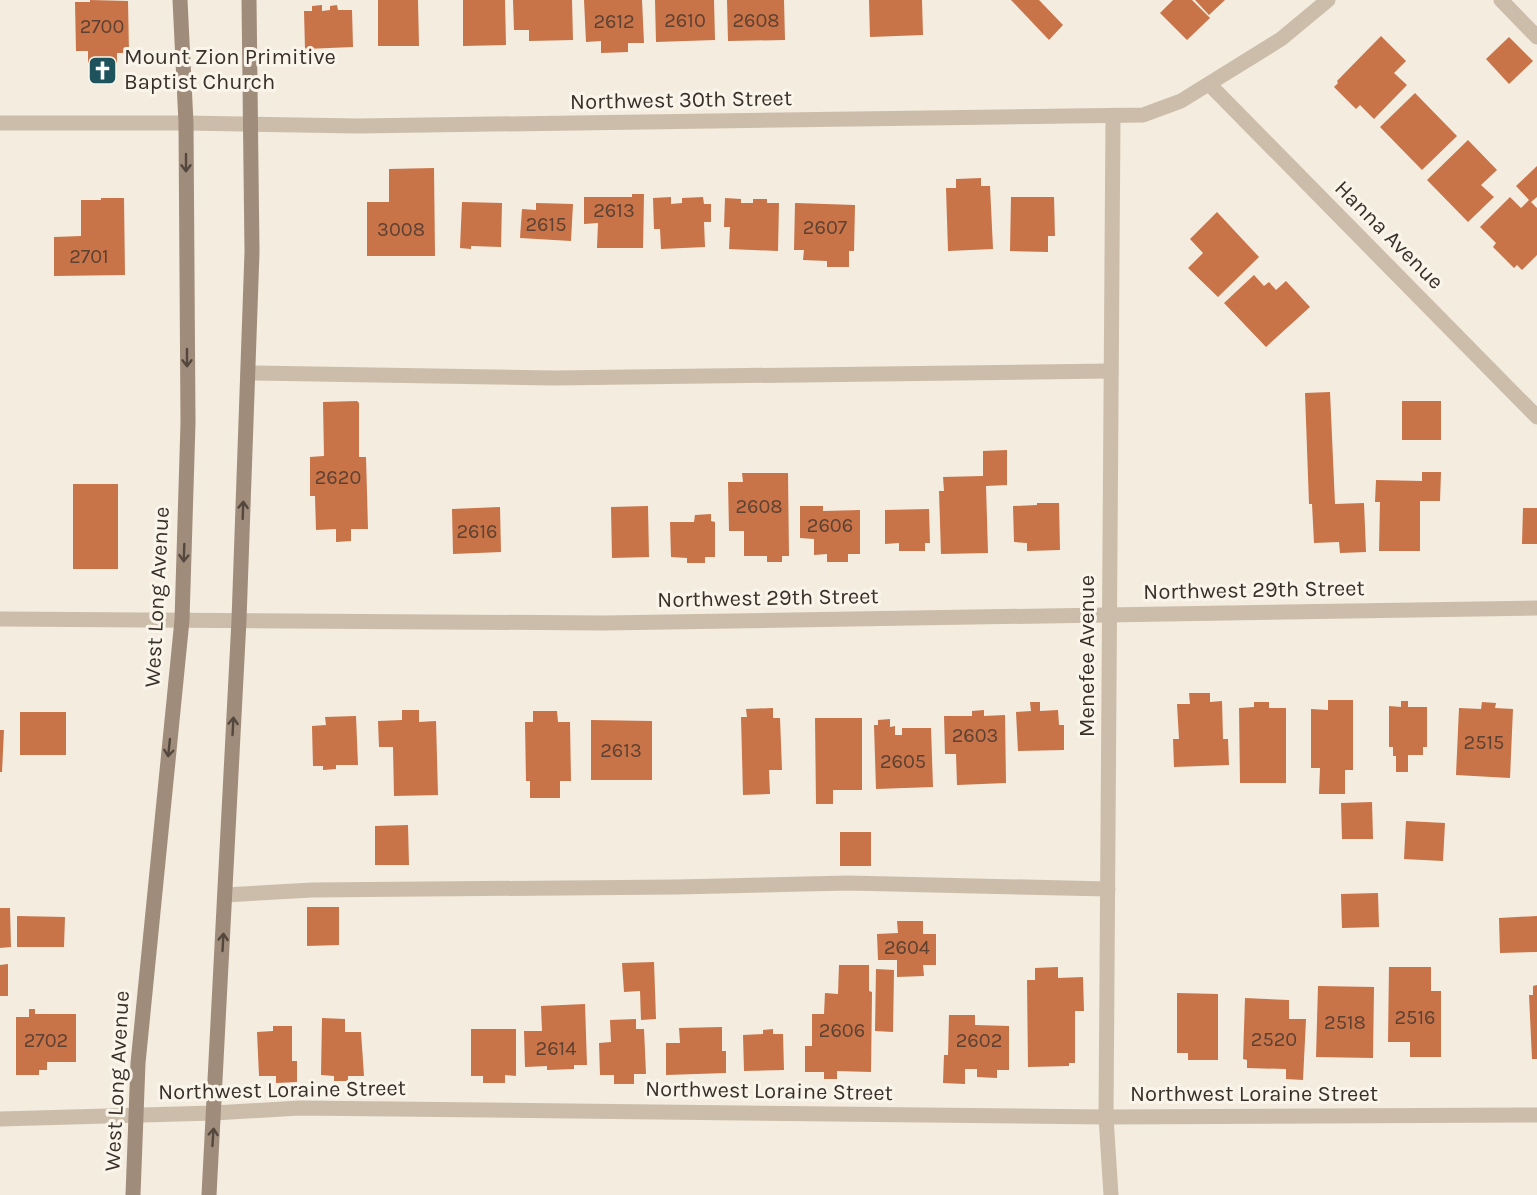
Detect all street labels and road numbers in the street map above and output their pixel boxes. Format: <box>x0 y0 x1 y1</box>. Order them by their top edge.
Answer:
street label: Northwest 30th Street <box>570 85 792 115</box>
street label: Hanna Avenue <box>1329 175 1449 295</box>
street label: West Long Avenue <box>139 506 175 688</box>
street label: Menefee Avenue <box>1074 575 1100 737</box>
street label: Northwest 29th Street <box>1143 575 1365 605</box>
street label: Northwest 29th Street <box>657 583 879 613</box>
street label: West Long Avenue <box>99 990 135 1172</box>
street label: Northwest Loraine Street <box>158 1075 406 1105</box>
street label: Northwest Loraine Street <box>645 1076 893 1106</box>
street label: Northwest Loraine Street <box>1130 1081 1378 1107</box>

